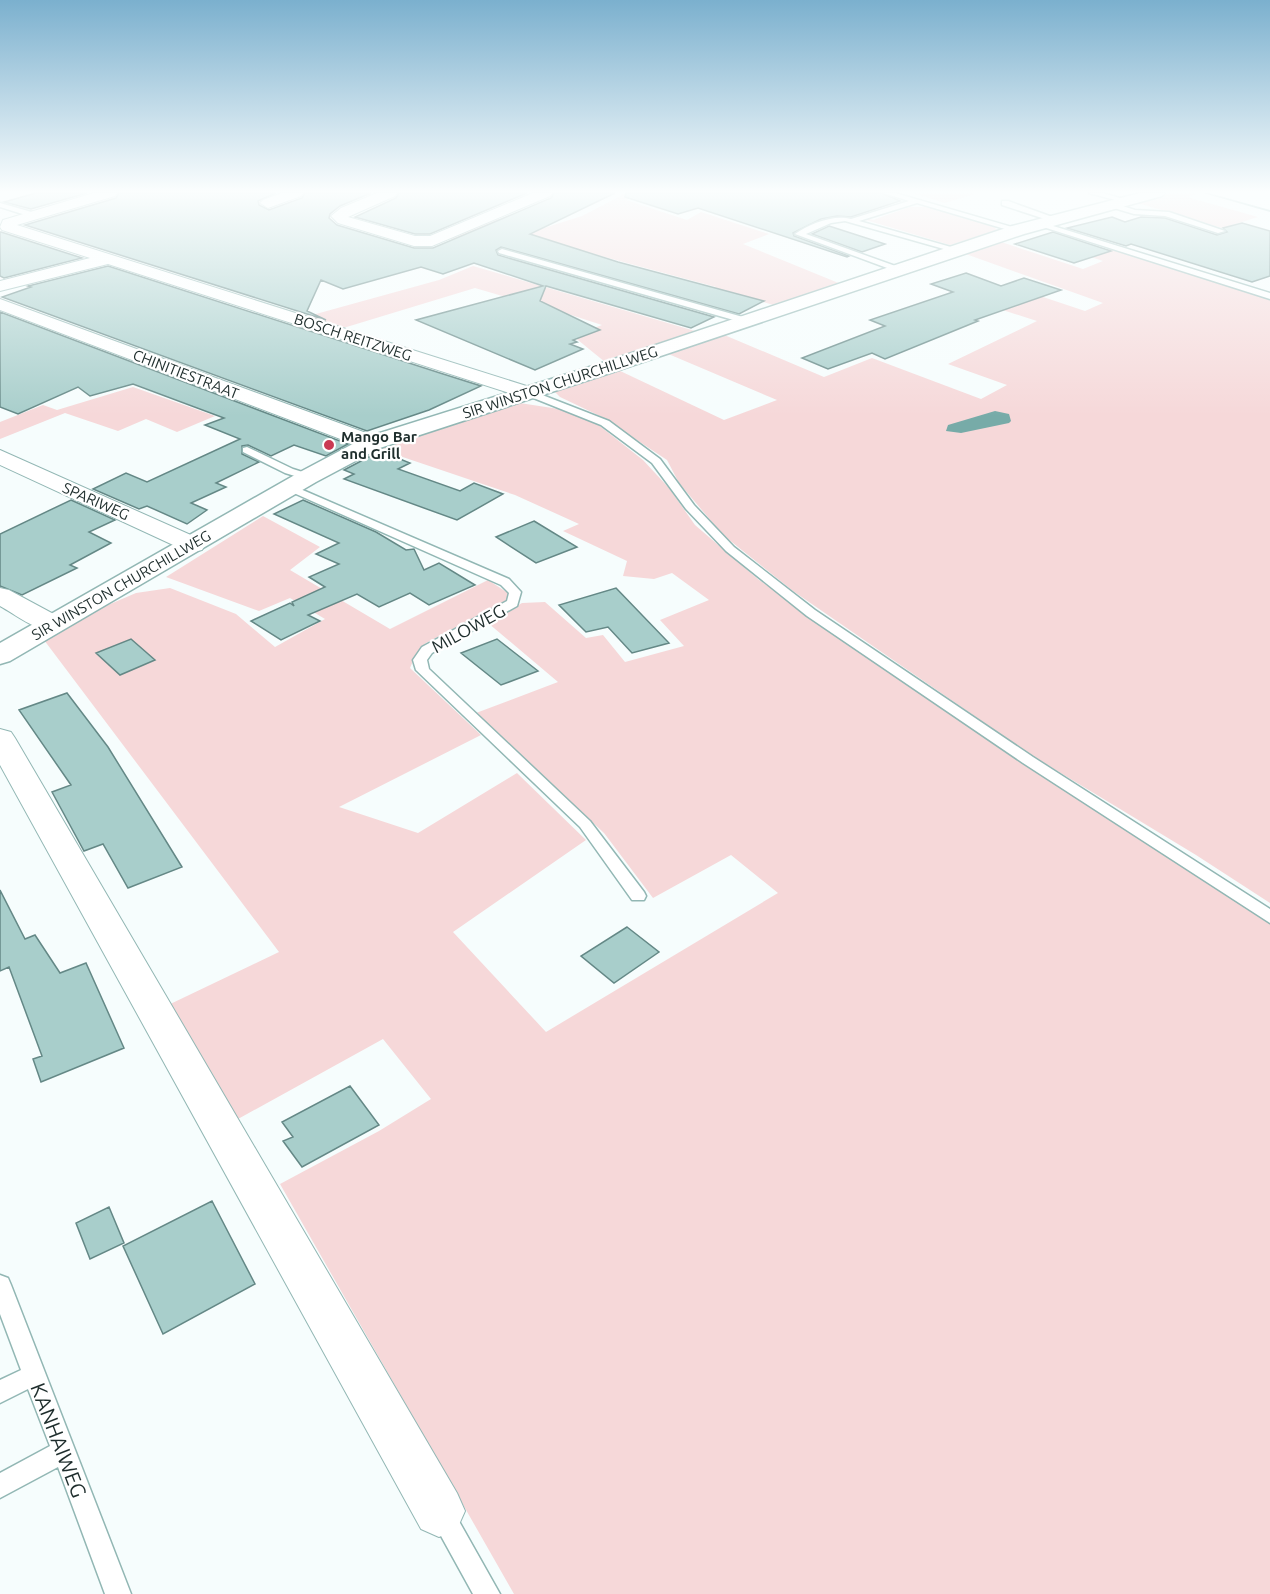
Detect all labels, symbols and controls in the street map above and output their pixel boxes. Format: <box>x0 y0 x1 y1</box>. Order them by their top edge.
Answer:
street label: BOSCH REITZWEG <box>292 310 414 364</box>
street label: SIR WINSTON CHURCHILLWEG <box>460 342 660 422</box>
street label: CHINITIESTRAAT <box>131 346 242 402</box>
place label: Mango Bar and Grill <box>341 428 418 462</box>
marker: Mango Bar and Grill <box>322 438 336 452</box>
street label: SPARIWEG <box>60 479 132 523</box>
street label: SIR WINSTON CHURCHILLWEG <box>28 527 214 643</box>
street label: MILOWEG <box>428 600 508 656</box>
street label: KANHAIWEG <box>26 1379 92 1501</box>

